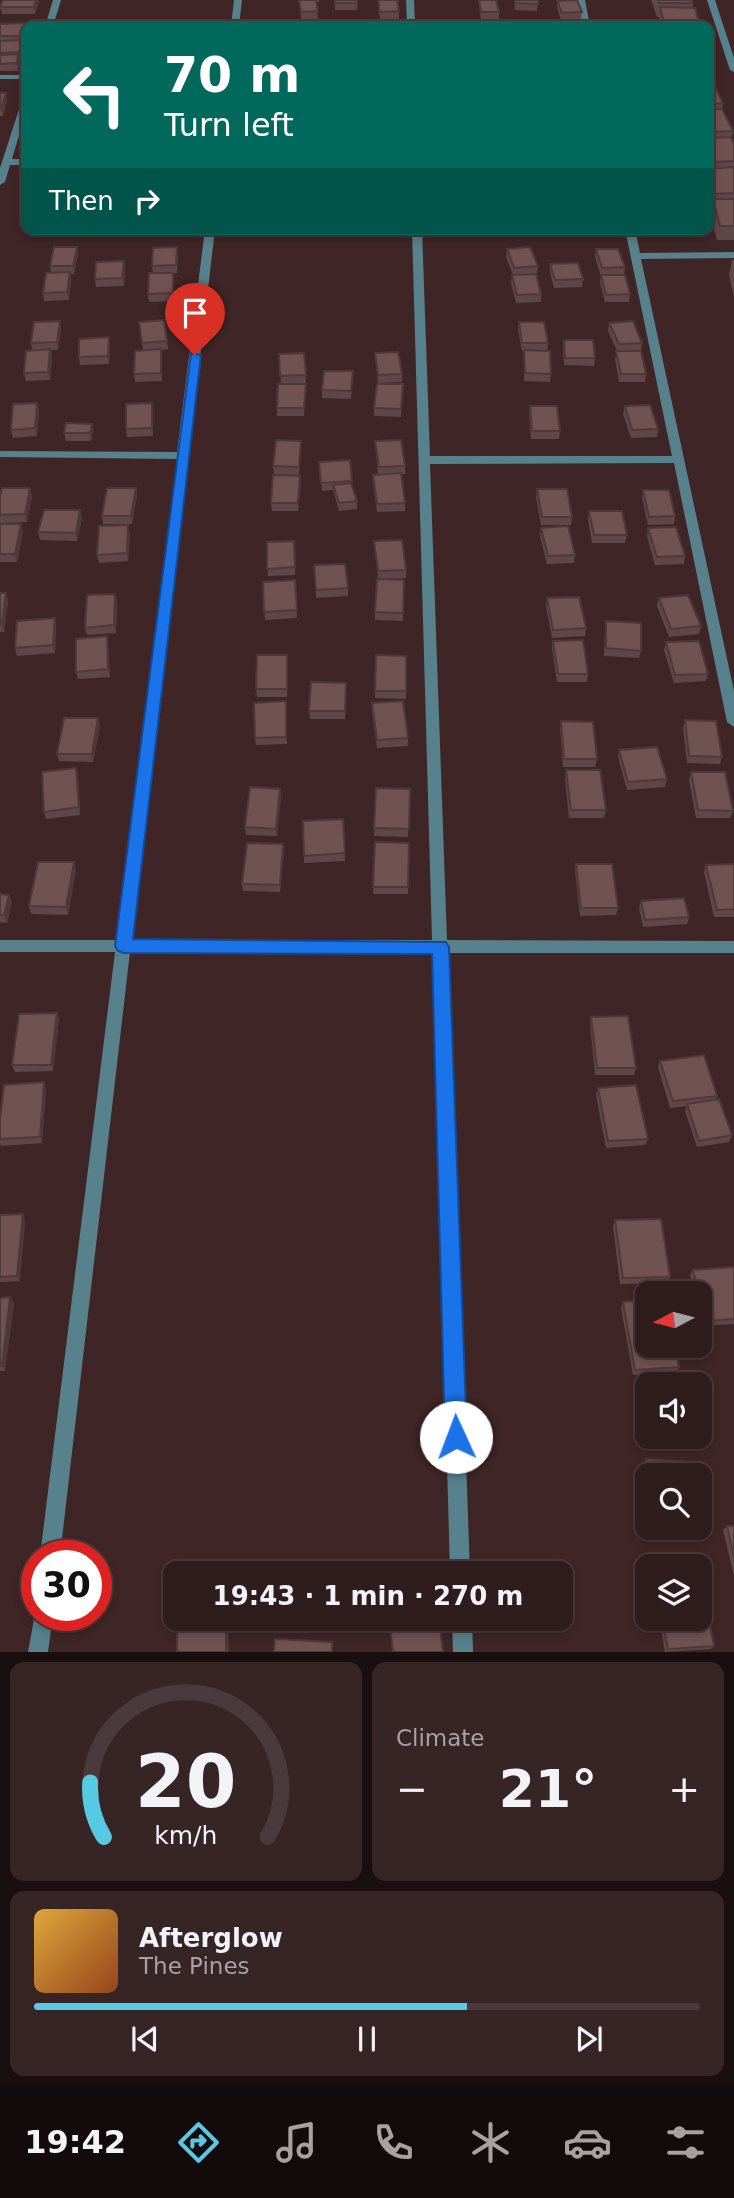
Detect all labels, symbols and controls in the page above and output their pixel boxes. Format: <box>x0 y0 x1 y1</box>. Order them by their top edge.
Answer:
text: 70 m <box>164 47 300 104</box>
icon: left <box>49 49 140 140</box>
text: Turn left <box>164 106 294 144</box>
icon: right <box>128 182 166 220</box>
text: Then <box>49 186 114 216</box>
pin <box>165 283 225 355</box>
icon: arrive <box>176 294 214 332</box>
north arrow <box>635 1281 712 1358</box>
map controls <box>635 1281 712 1631</box>
button: sound <box>635 1372 712 1449</box>
position arrow <box>419 1400 493 1474</box>
button: search <box>635 1463 712 1540</box>
speed limit sign: 30 <box>21 1540 112 1631</box>
button: layers <box>635 1554 712 1631</box>
text: 19:43 · 1 min · 270 m <box>213 1581 523 1611</box>
text: Climate <box>396 1725 485 1751</box>
text: 20 <box>135 1740 237 1825</box>
text: 21° <box>499 1759 597 1819</box>
text: − <box>396 1767 428 1811</box>
text: + <box>668 1767 700 1811</box>
text: km/h <box>154 1821 218 1850</box>
text: Afterglow <box>139 1923 283 1953</box>
text: The Pines <box>139 1953 250 1979</box>
icon: previous <box>126 2020 164 2058</box>
icon: pause <box>348 2020 386 2058</box>
icon: next <box>570 2020 608 2058</box>
icon: directions <box>174 2118 223 2167</box>
icon: music <box>272 2118 321 2167</box>
icon: phone <box>369 2118 418 2167</box>
icon: climate <box>466 2118 515 2167</box>
icon: car <box>563 2118 612 2167</box>
icon: filters <box>661 2118 710 2167</box>
text: 19:42 <box>24 2123 126 2161</box>

